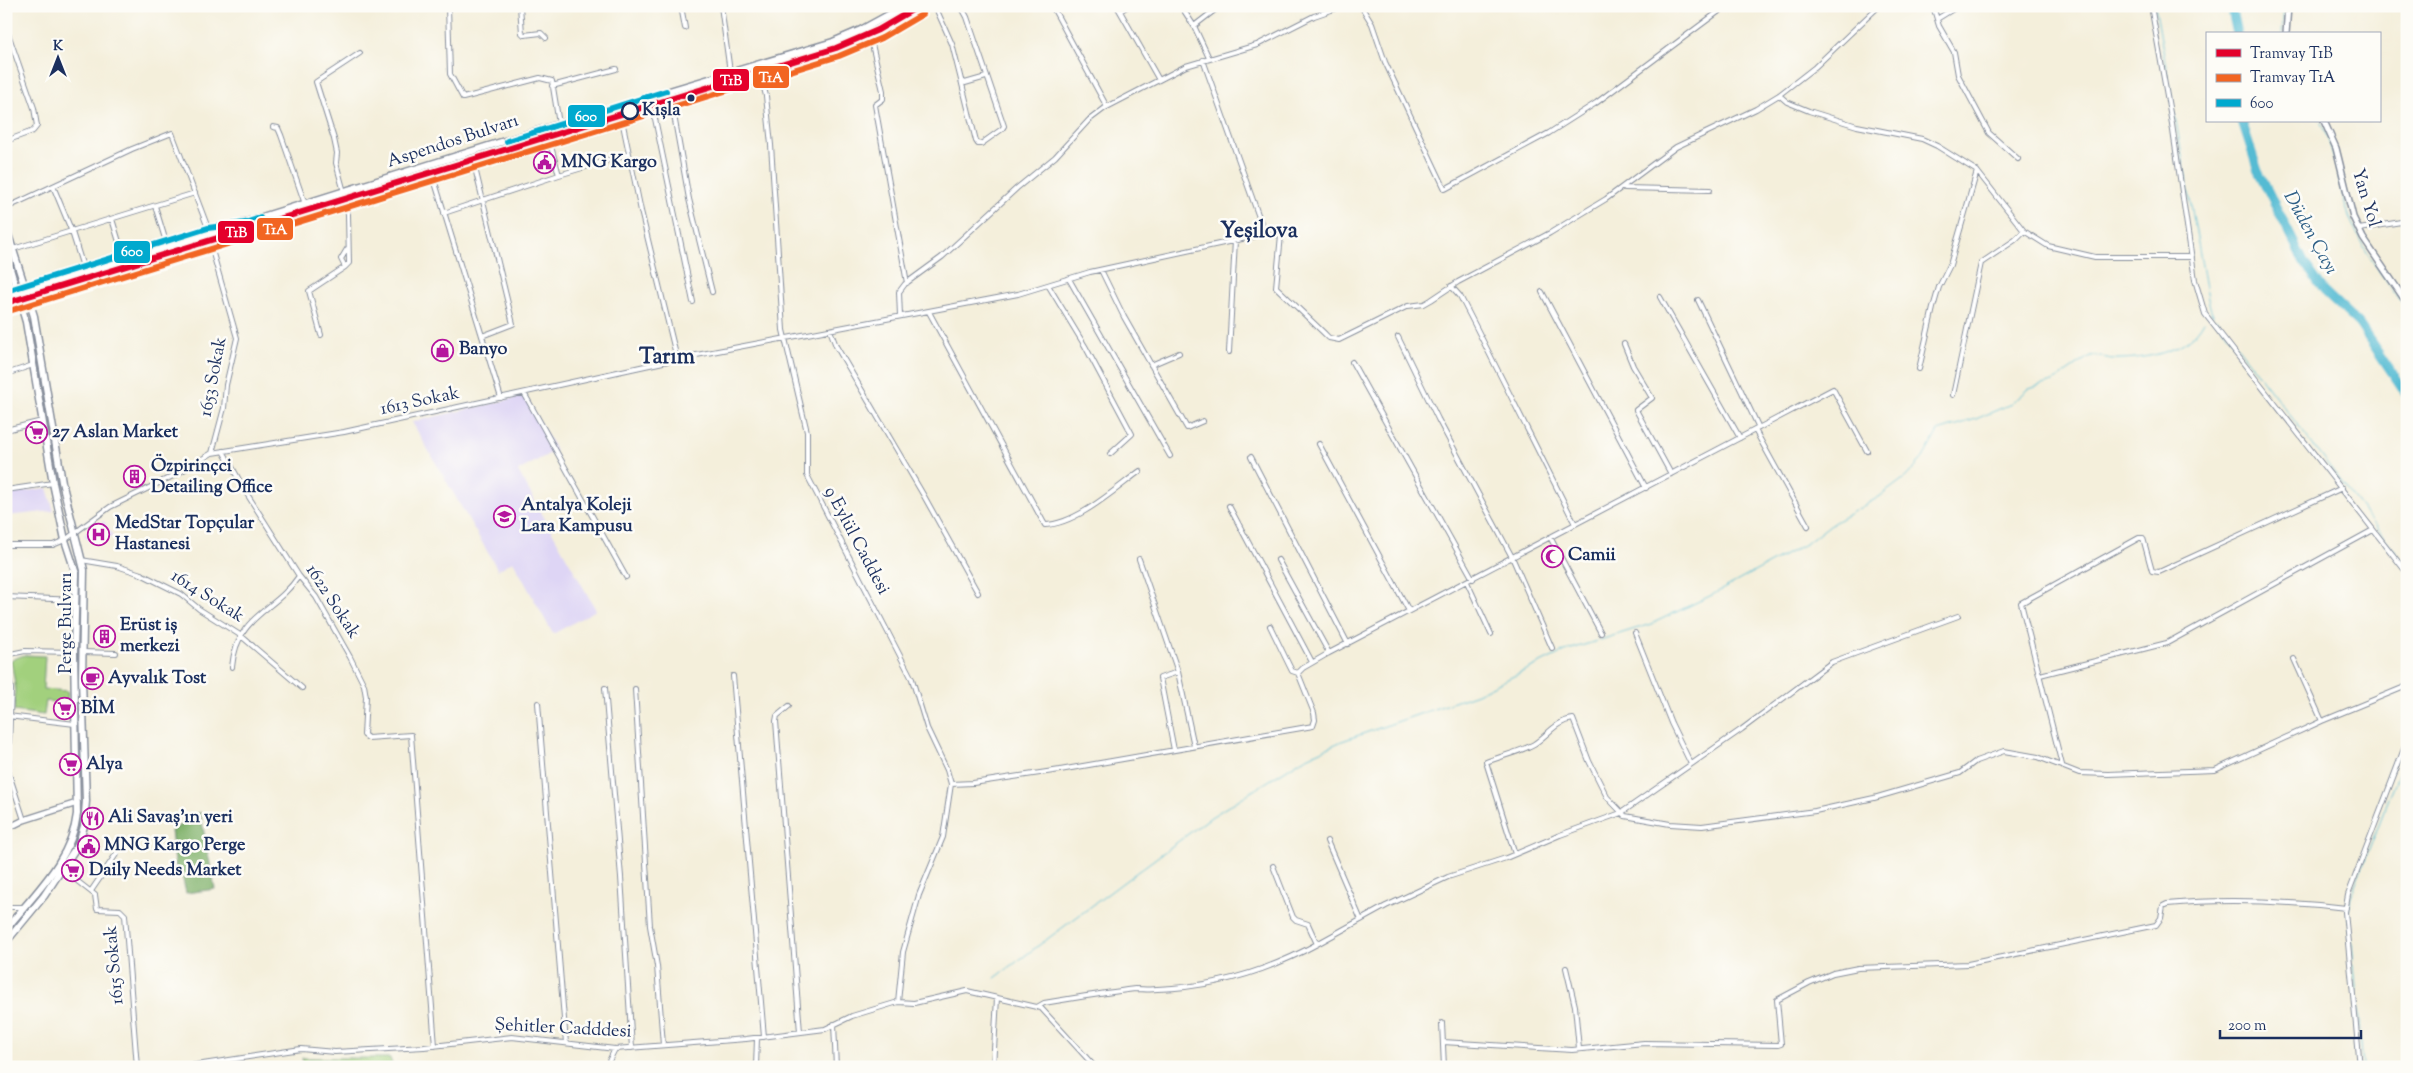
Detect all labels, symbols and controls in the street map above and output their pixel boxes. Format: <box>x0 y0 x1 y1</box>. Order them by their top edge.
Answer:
north arrow <box>32 32 82 82</box>
legend <box>2206 32 2380 122</box>
text: K <box>53 37 64 57</box>
text: Tramvay T1B <box>2250 44 2333 65</box>
line badge: T1A <box>752 65 790 89</box>
line badge: T1B <box>712 68 750 92</box>
text: Tramvay T1A <box>2250 68 2335 89</box>
text: T1A <box>759 69 784 89</box>
text: T1B <box>720 72 742 92</box>
unlabelled marker <box>686 93 696 103</box>
text: 600 <box>2250 94 2273 115</box>
place label: Kışla <box>642 98 681 124</box>
marker: Kışla <box>621 102 639 120</box>
line badge: 600 <box>567 104 606 128</box>
street label: Aspendos Bulvarı <box>384 108 522 176</box>
text: 600 <box>575 108 597 128</box>
place label: MNG Kargo <box>561 150 657 176</box>
public building icon: MNG Kargo <box>533 151 557 175</box>
street label: Yan Yol <box>2344 165 2386 231</box>
water label: Düden Çayı <box>2276 186 2344 280</box>
district label: Yeşilova <box>1220 216 1299 248</box>
line badge: T1A <box>256 217 294 241</box>
line badge: T1B <box>217 220 255 244</box>
text: T1A <box>263 221 288 241</box>
text: T1B <box>225 224 247 244</box>
line badge: 600 <box>113 240 151 264</box>
text: 600 <box>121 243 143 263</box>
street label: 1653 Sokak <box>194 335 234 419</box>
place label: Banyo <box>459 337 507 363</box>
shop icon: Banyo <box>431 338 455 362</box>
district label: Tarım <box>639 342 696 374</box>
street label: 1613 Sokak <box>378 381 462 423</box>
place label: 27 Aslan Market <box>52 420 179 446</box>
supermarket icon: 27 Aslan Market <box>24 421 48 445</box>
place label: Özpirinçci Detailing Office <box>151 453 273 501</box>
building icon: Özpirinçci Detailing Office <box>123 465 147 489</box>
street label: 9 Eylül Caddesi <box>817 482 895 600</box>
place label: Antalya Koleji Lara Kampusu <box>521 493 633 540</box>
school or university icon: Antalya Koleji Lara Kampusu <box>493 504 517 528</box>
place label: MedStar Topçular Hastanesi <box>115 511 254 558</box>
hospital icon: MedStar Topçular Hastanesi <box>87 522 111 546</box>
place label: Camii <box>1568 543 1617 569</box>
mosque icon: Camii <box>1540 544 1564 568</box>
street label: 1622 Sokak <box>298 560 366 644</box>
street label: 1614 Sokak <box>165 564 249 630</box>
street label: Perge Bulvarı <box>54 572 80 674</box>
place label: Erüst iş merkezi <box>120 613 180 660</box>
building icon: Erüst iş merkezi <box>92 624 116 648</box>
place label: Ayvalık Tost <box>108 666 207 692</box>
cafe icon: Ayvalık Tost <box>80 667 104 691</box>
place label: BİM <box>81 695 115 722</box>
supermarket icon: BİM <box>53 697 77 721</box>
place label: Alya <box>86 752 123 778</box>
supermarket icon: Alya <box>58 753 82 777</box>
place label: Ali Savaş'ın yeri <box>108 805 234 831</box>
restaurant icon: Ali Savaş'ın yeri <box>80 806 104 830</box>
place label: MNG Kargo Perge <box>104 833 246 859</box>
public building icon: MNG Kargo Perge <box>76 834 100 858</box>
place label: Daily Needs Market <box>89 858 242 884</box>
supermarket icon: Daily Needs Market <box>61 859 85 883</box>
street label: 1615 Sokak <box>99 924 131 1006</box>
scale bar <box>2220 1008 2362 1040</box>
street label: Şehitler Cadddesi <box>494 1012 632 1046</box>
text: 200 m <box>2228 1016 2267 1037</box>

